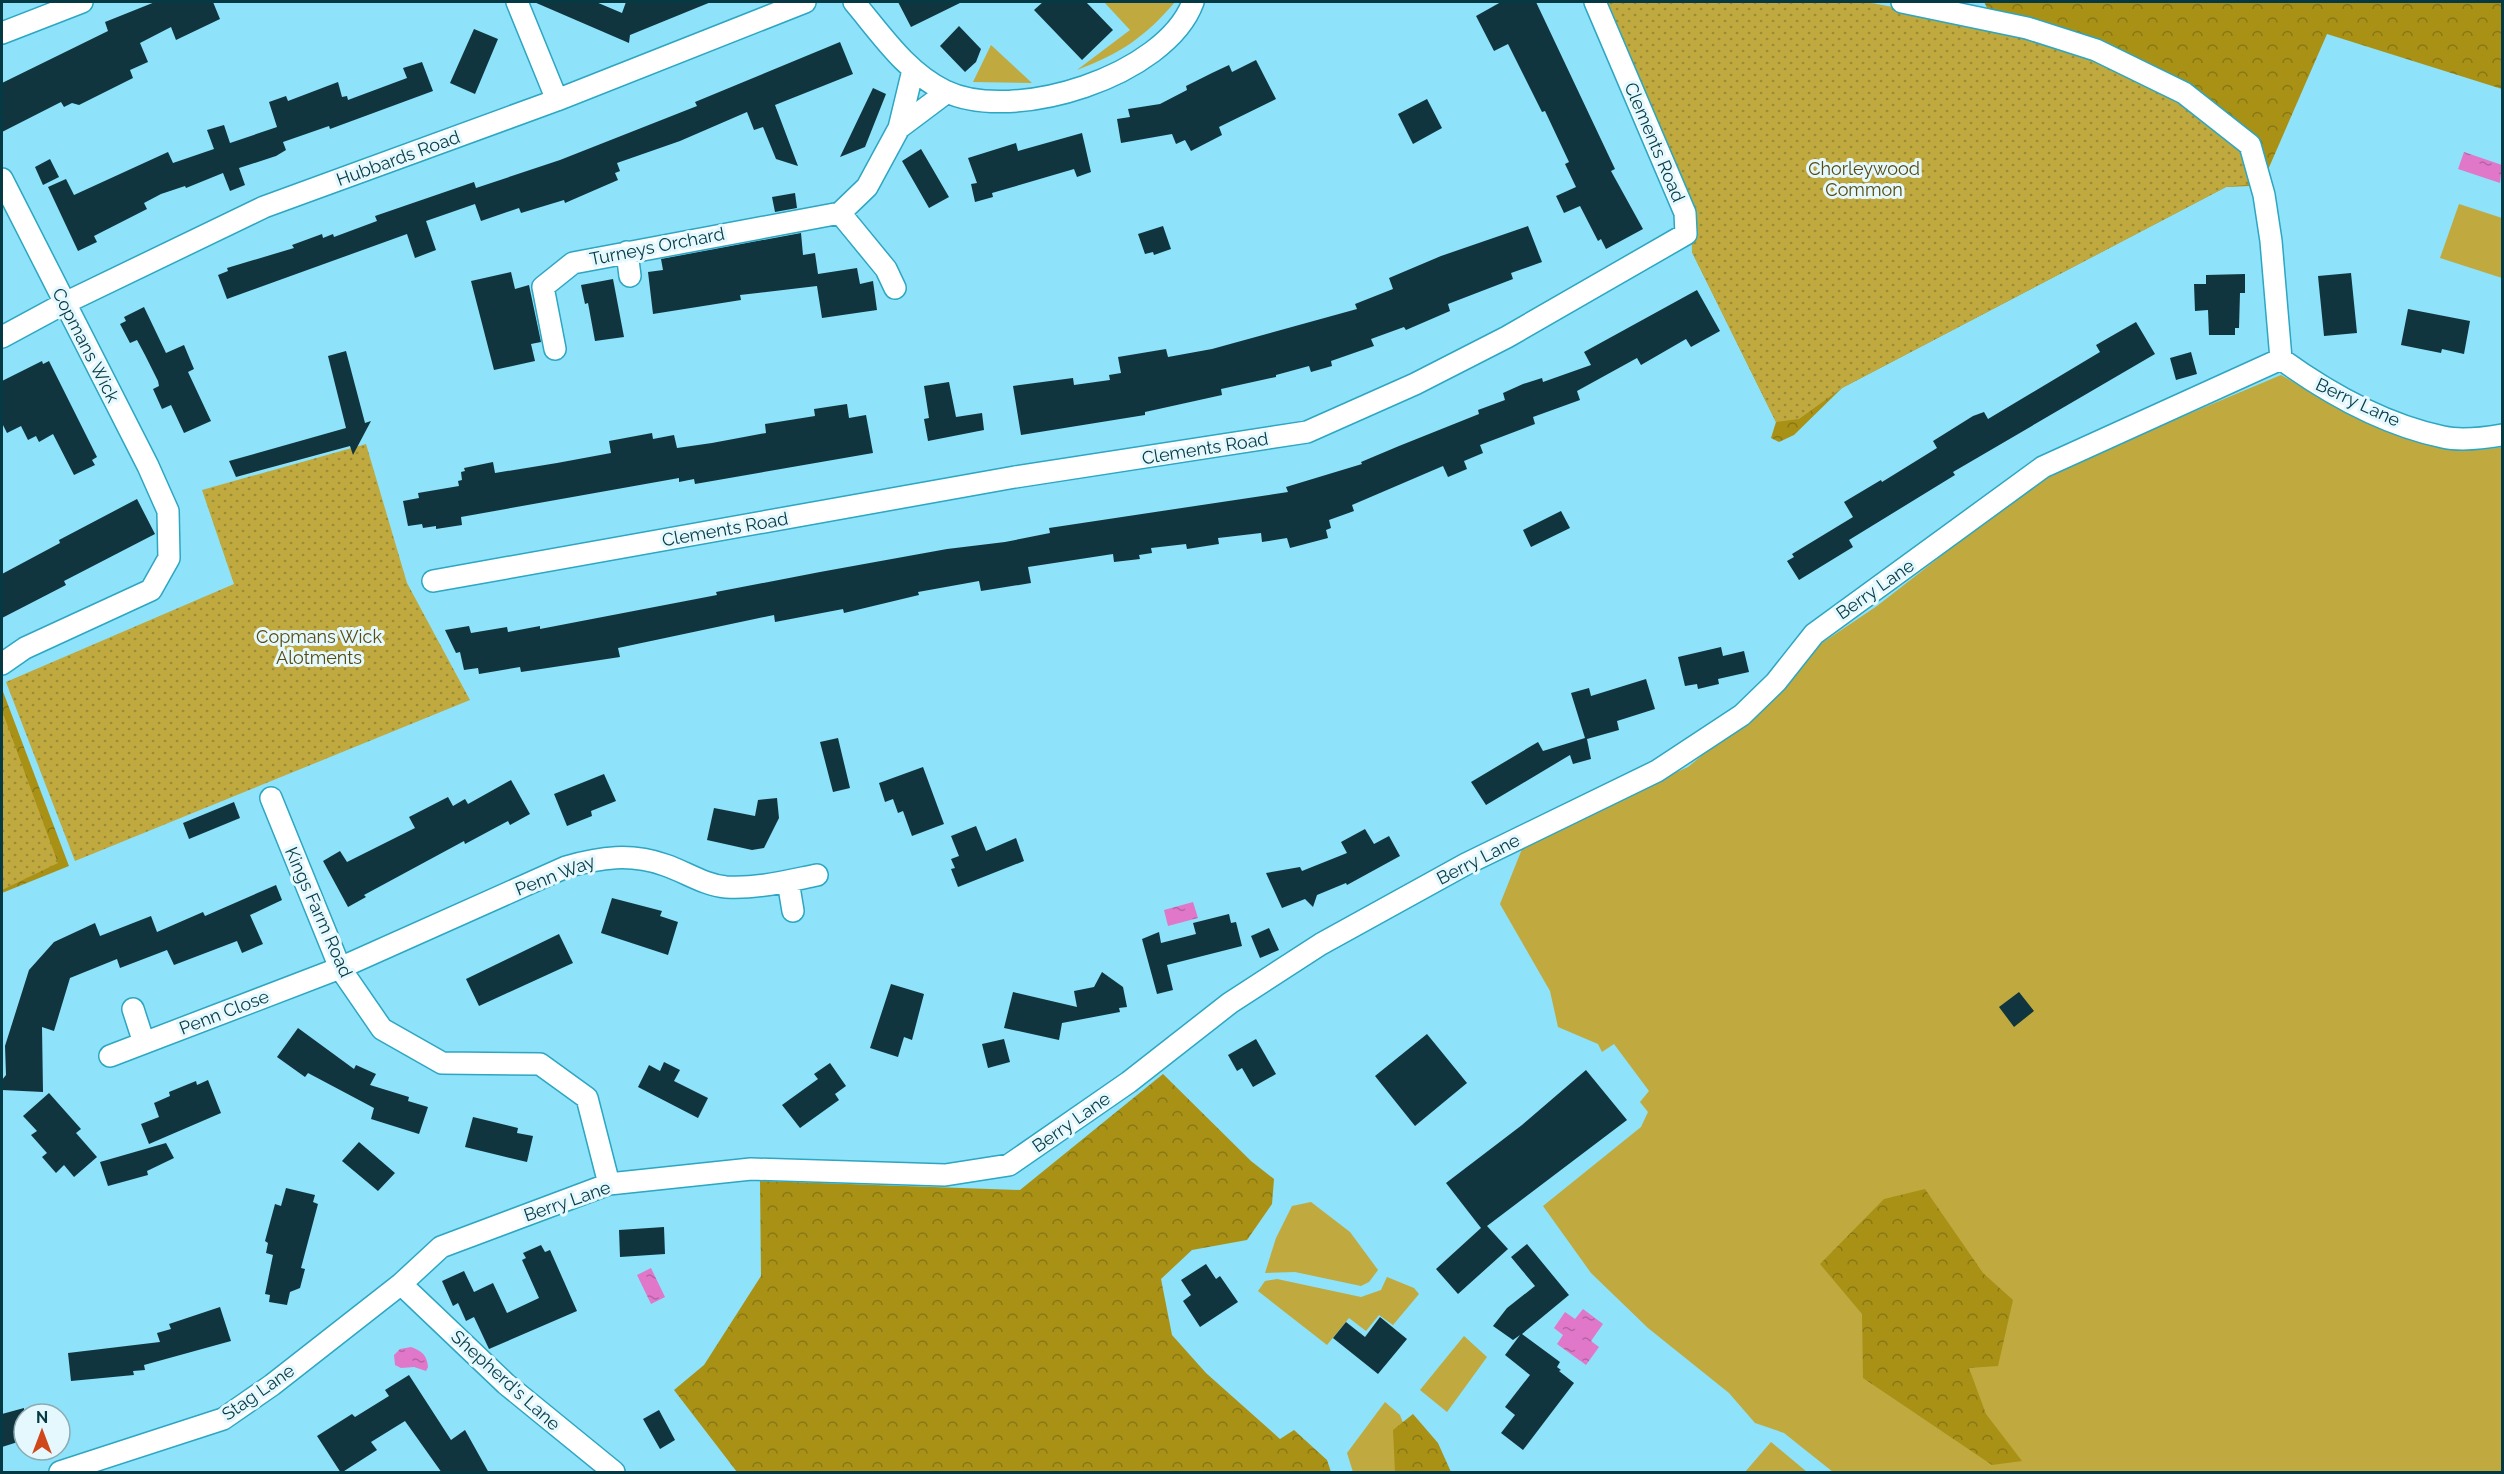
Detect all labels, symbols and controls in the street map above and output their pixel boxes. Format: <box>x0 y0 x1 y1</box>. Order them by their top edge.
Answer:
street label: Clements Road <box>1620 79 1690 205</box>
street label: Hubbards Road <box>333 126 463 190</box>
park label: Chorleywood Common <box>1808 158 1920 200</box>
street label: Turneys Orchard <box>588 223 726 269</box>
street label: Copmans Wick <box>48 284 124 406</box>
street label: Berry Lane <box>2313 373 2404 431</box>
street label: Clements Road <box>1140 428 1270 468</box>
street label: Clements Road <box>660 508 790 550</box>
street label: Berry Lane <box>1832 554 1918 624</box>
park label: Copmans Wick Alotments <box>256 626 382 668</box>
street label: Berry Lane <box>1433 829 1523 889</box>
street label: Kings Farm Road <box>281 844 357 980</box>
street label: Penn Way <box>512 850 598 900</box>
street label: Penn Close <box>176 985 272 1039</box>
street label: Berry Lane <box>1028 1087 1114 1157</box>
street label: Berry Lane <box>521 1176 614 1226</box>
street label: Shepherd's Lane <box>447 1326 565 1435</box>
street label: Stag Lane <box>218 1359 299 1425</box>
north arrow <box>12 1402 72 1462</box>
text: N <box>36 1408 48 1427</box>

